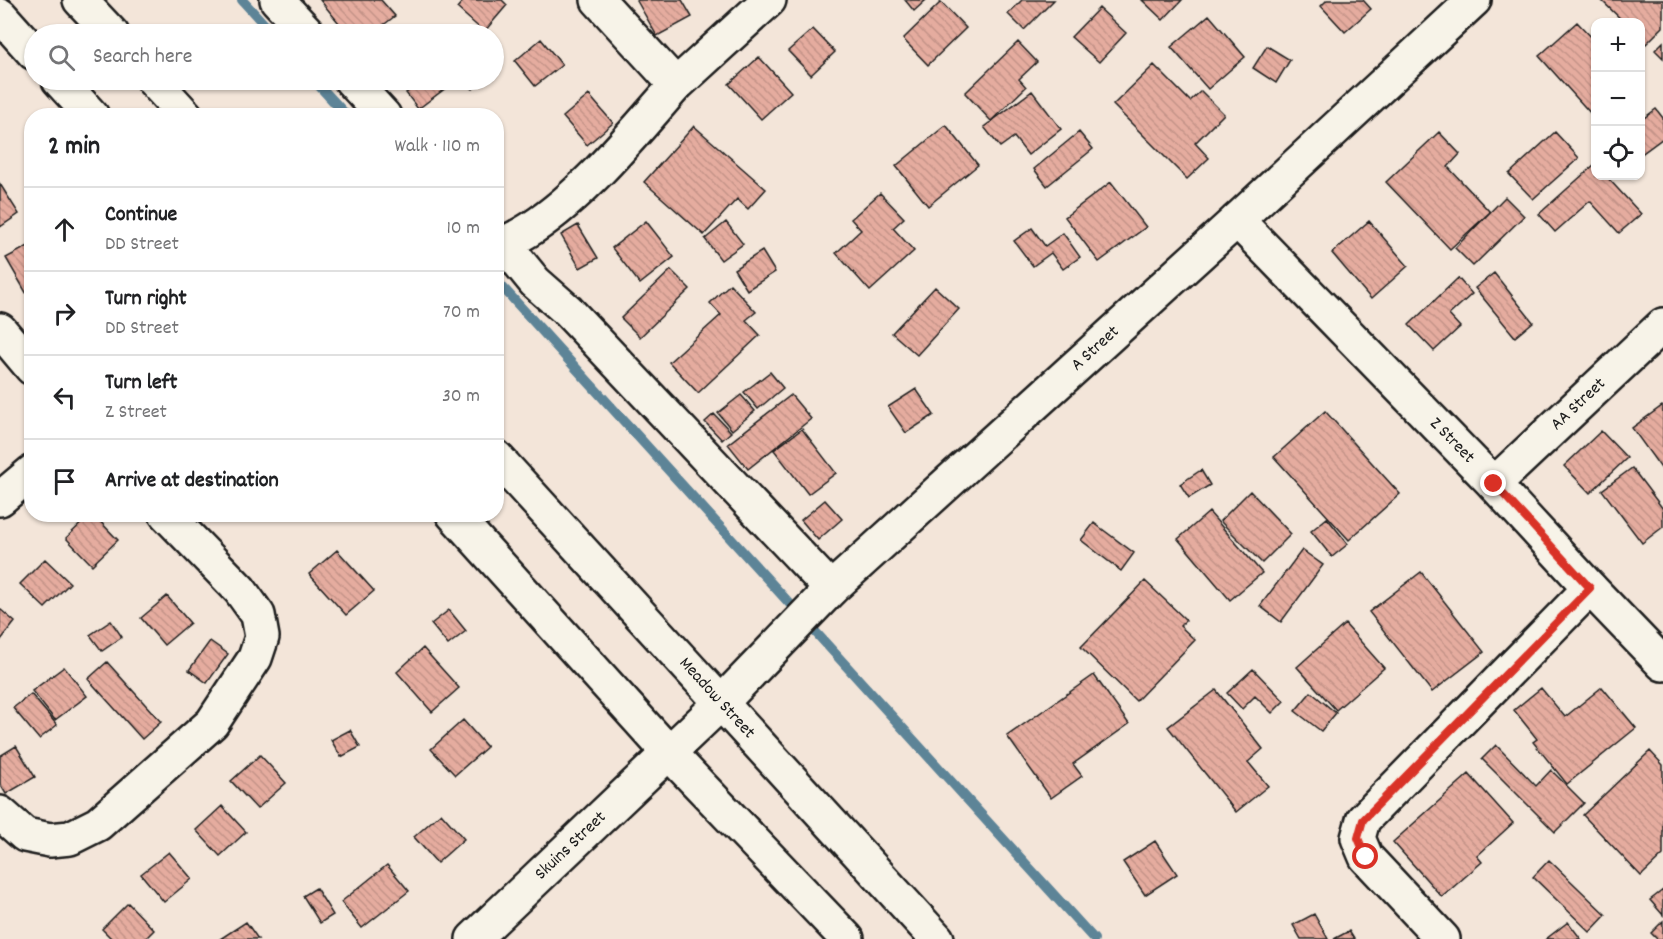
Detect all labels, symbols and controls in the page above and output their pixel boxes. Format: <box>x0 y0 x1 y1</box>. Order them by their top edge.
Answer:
map controls <box>1591 18 1645 180</box>
button: + <box>1591 18 1645 72</box>
search box <box>24 24 504 90</box>
icon: search <box>45 41 78 74</box>
text: Search here <box>93 42 192 73</box>
button: − <box>1591 72 1645 126</box>
button: locate <box>1591 126 1645 180</box>
text: 2 min <box>48 129 100 166</box>
text: Walk · 110 m <box>394 133 480 161</box>
text: Continue <box>105 200 177 231</box>
icon: ahead <box>48 213 81 246</box>
text: 10 m <box>446 215 480 243</box>
text: DD Street <box>105 231 179 259</box>
text: Turn right <box>105 284 187 315</box>
icon: right <box>48 297 81 330</box>
text: 70 m <box>443 299 480 327</box>
text: DD Street <box>105 315 179 343</box>
street label: A Street <box>1066 320 1125 377</box>
text: Turn left <box>105 368 177 399</box>
street label: AA Street <box>1545 372 1612 437</box>
icon: left <box>48 381 81 414</box>
text: 30 m <box>442 383 480 411</box>
text: Z Street <box>105 399 167 427</box>
street label: Z Street <box>1423 412 1481 470</box>
icon: arrive <box>48 465 81 498</box>
text: Arrive at destination <box>105 466 279 497</box>
route end <box>1480 470 1506 496</box>
street label: Meadow Street <box>673 652 761 745</box>
street label: Skuins Street <box>529 806 612 886</box>
route start <box>1352 843 1378 869</box>

